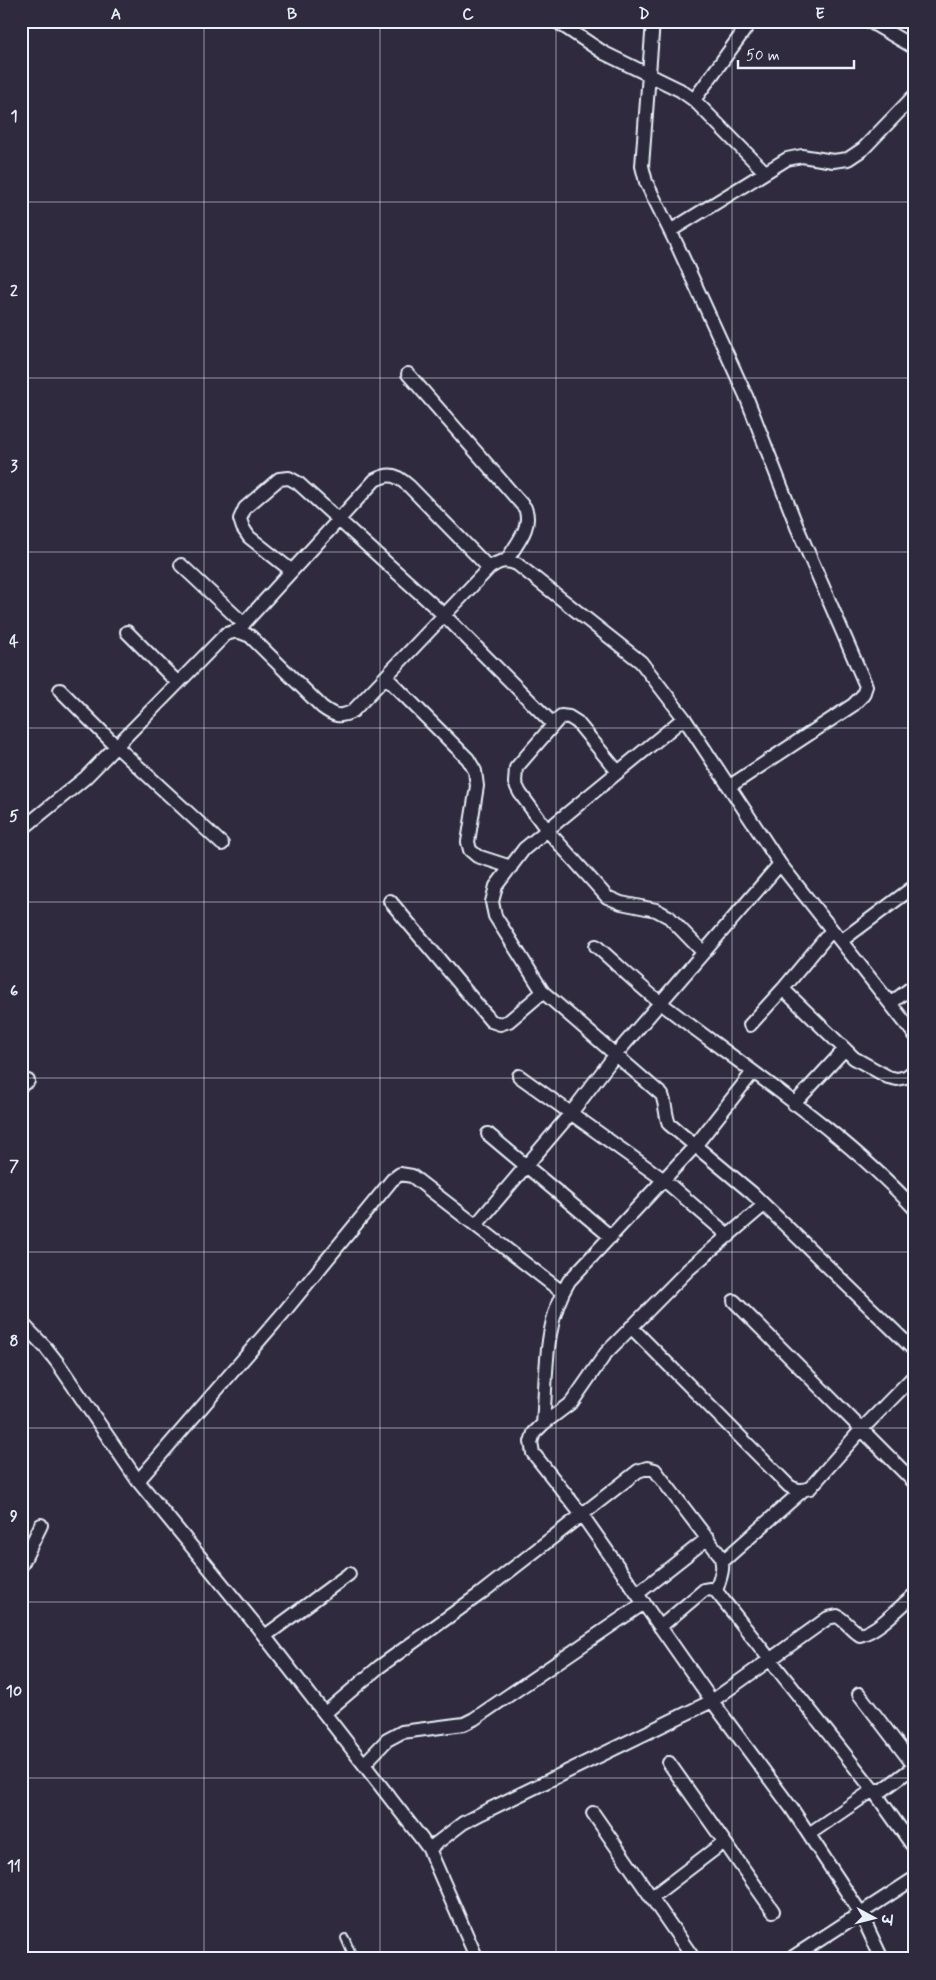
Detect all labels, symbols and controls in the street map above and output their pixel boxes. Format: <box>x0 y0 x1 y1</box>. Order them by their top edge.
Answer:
text: A <box>111 4 121 25</box>
text: B <box>287 4 297 25</box>
text: C <box>462 4 474 25</box>
text: D <box>638 4 650 25</box>
text: E <box>815 4 825 25</box>
scale bar <box>738 38 855 70</box>
text: 50 m <box>746 46 780 66</box>
text: 1 <box>10 106 18 127</box>
text: 2 <box>10 281 18 302</box>
text: 3 <box>10 456 18 477</box>
text: 4 <box>9 631 19 652</box>
text: 5 <box>9 806 19 827</box>
text: 6 <box>10 981 18 1002</box>
text: 7 <box>9 1156 19 1177</box>
text: 8 <box>9 1331 19 1352</box>
text: 9 <box>10 1506 18 1527</box>
text: 10 <box>6 1681 22 1702</box>
text: 11 <box>7 1856 21 1877</box>
north arrow <box>848 1892 898 1942</box>
text: उ <box>876 1912 896 1927</box>

